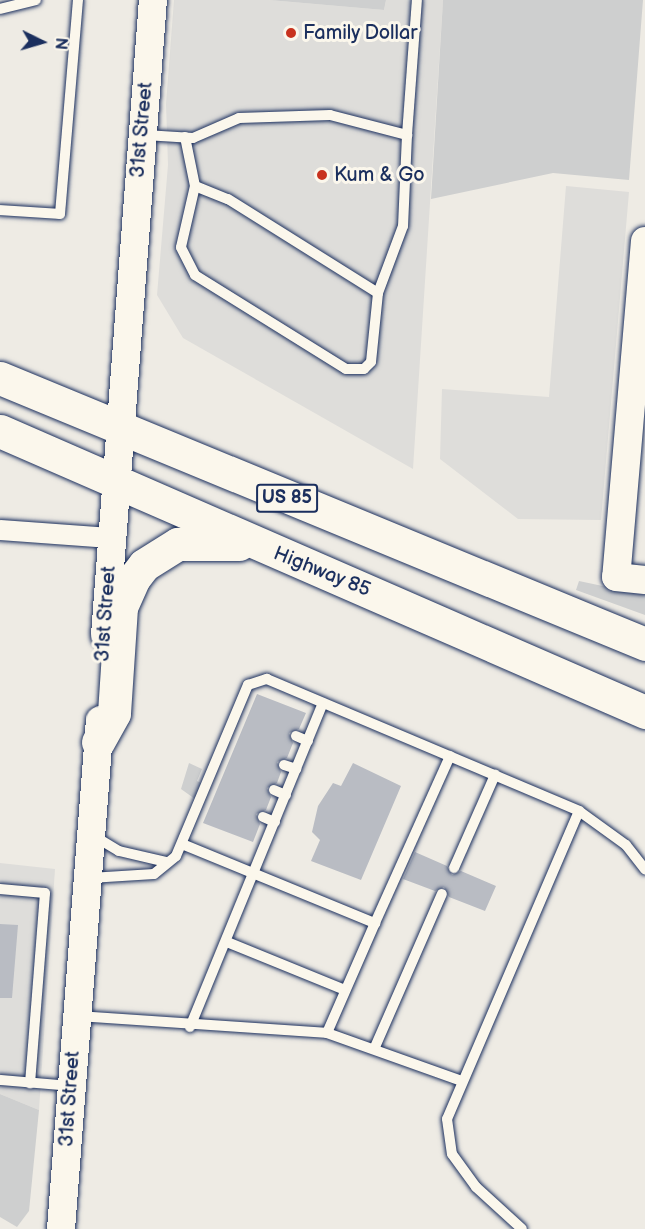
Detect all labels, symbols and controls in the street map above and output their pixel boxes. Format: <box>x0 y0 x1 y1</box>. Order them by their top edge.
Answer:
north arrow <box>12 12 72 72</box>
place label: Family Dollar <box>303 21 419 45</box>
marker: Family Dollar <box>284 26 298 40</box>
text: N <box>50 37 70 50</box>
street label: 31st Street <box>126 81 158 179</box>
place label: Kum & Go <box>334 163 425 187</box>
marker: Kum & Go <box>315 168 329 182</box>
road number: US 85 <box>256 483 318 513</box>
street label: Highway 85 <box>269 541 375 603</box>
street label: 31st Street <box>91 565 121 663</box>
street label: 31st Street <box>55 1050 85 1148</box>

